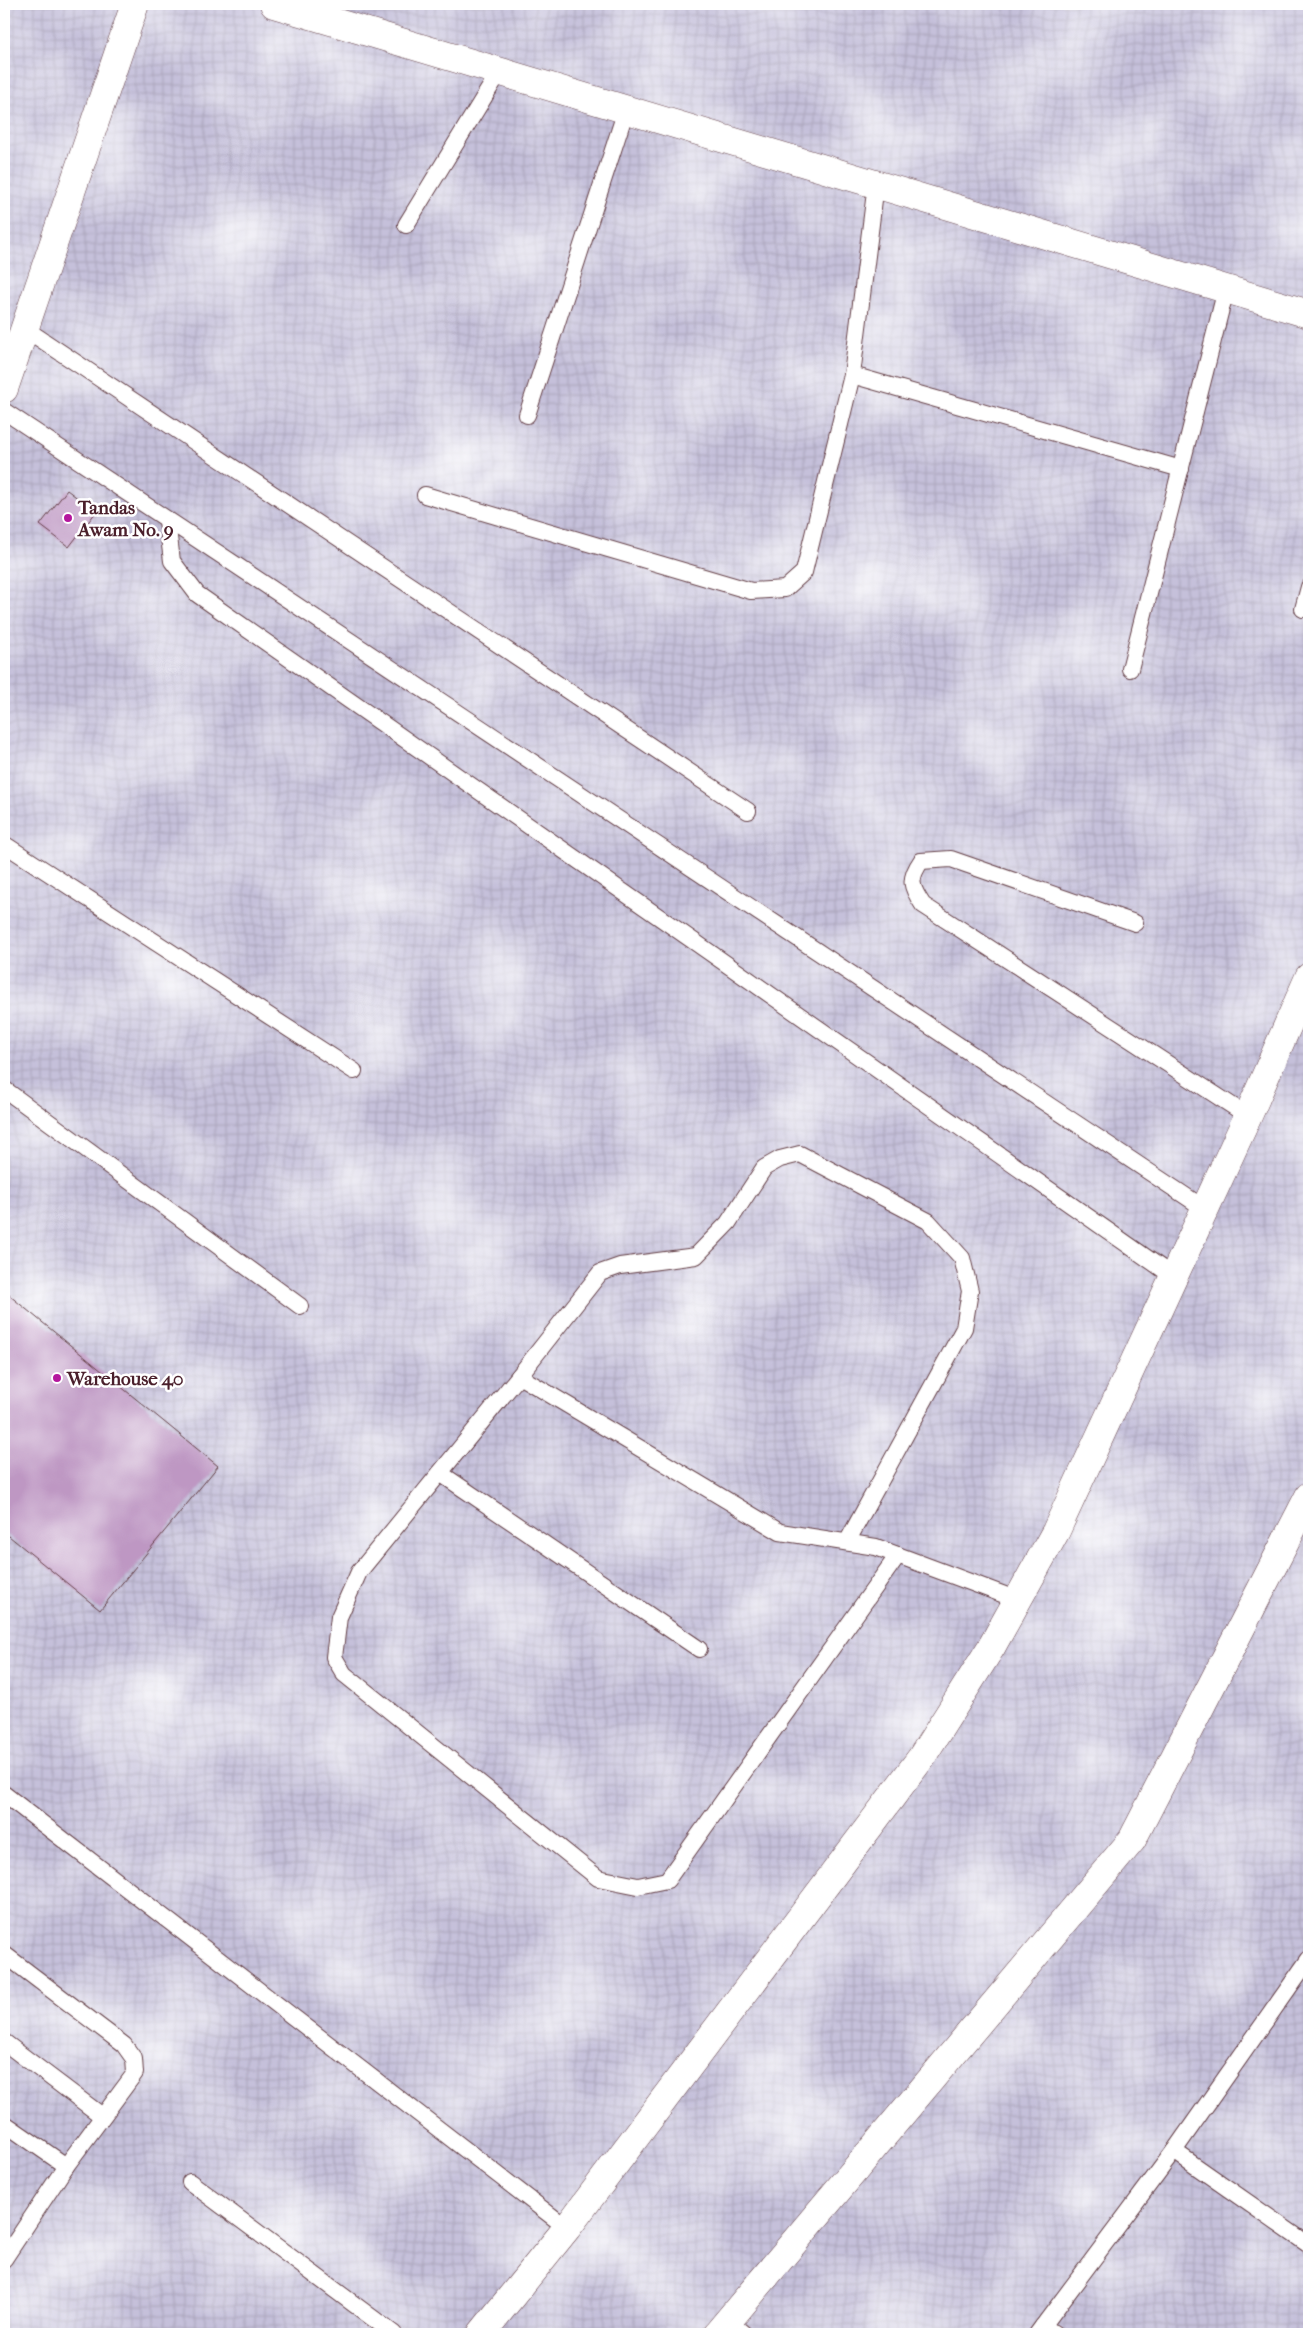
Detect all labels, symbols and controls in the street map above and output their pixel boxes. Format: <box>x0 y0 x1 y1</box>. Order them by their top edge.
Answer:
place label: Tandas Awam No. 9 <box>77 497 174 541</box>
marker: Tandas Awam No. 9 <box>62 512 74 524</box>
place label: Warehouse 40 <box>66 1368 183 1390</box>
marker: Warehouse 40 <box>51 1372 63 1384</box>

